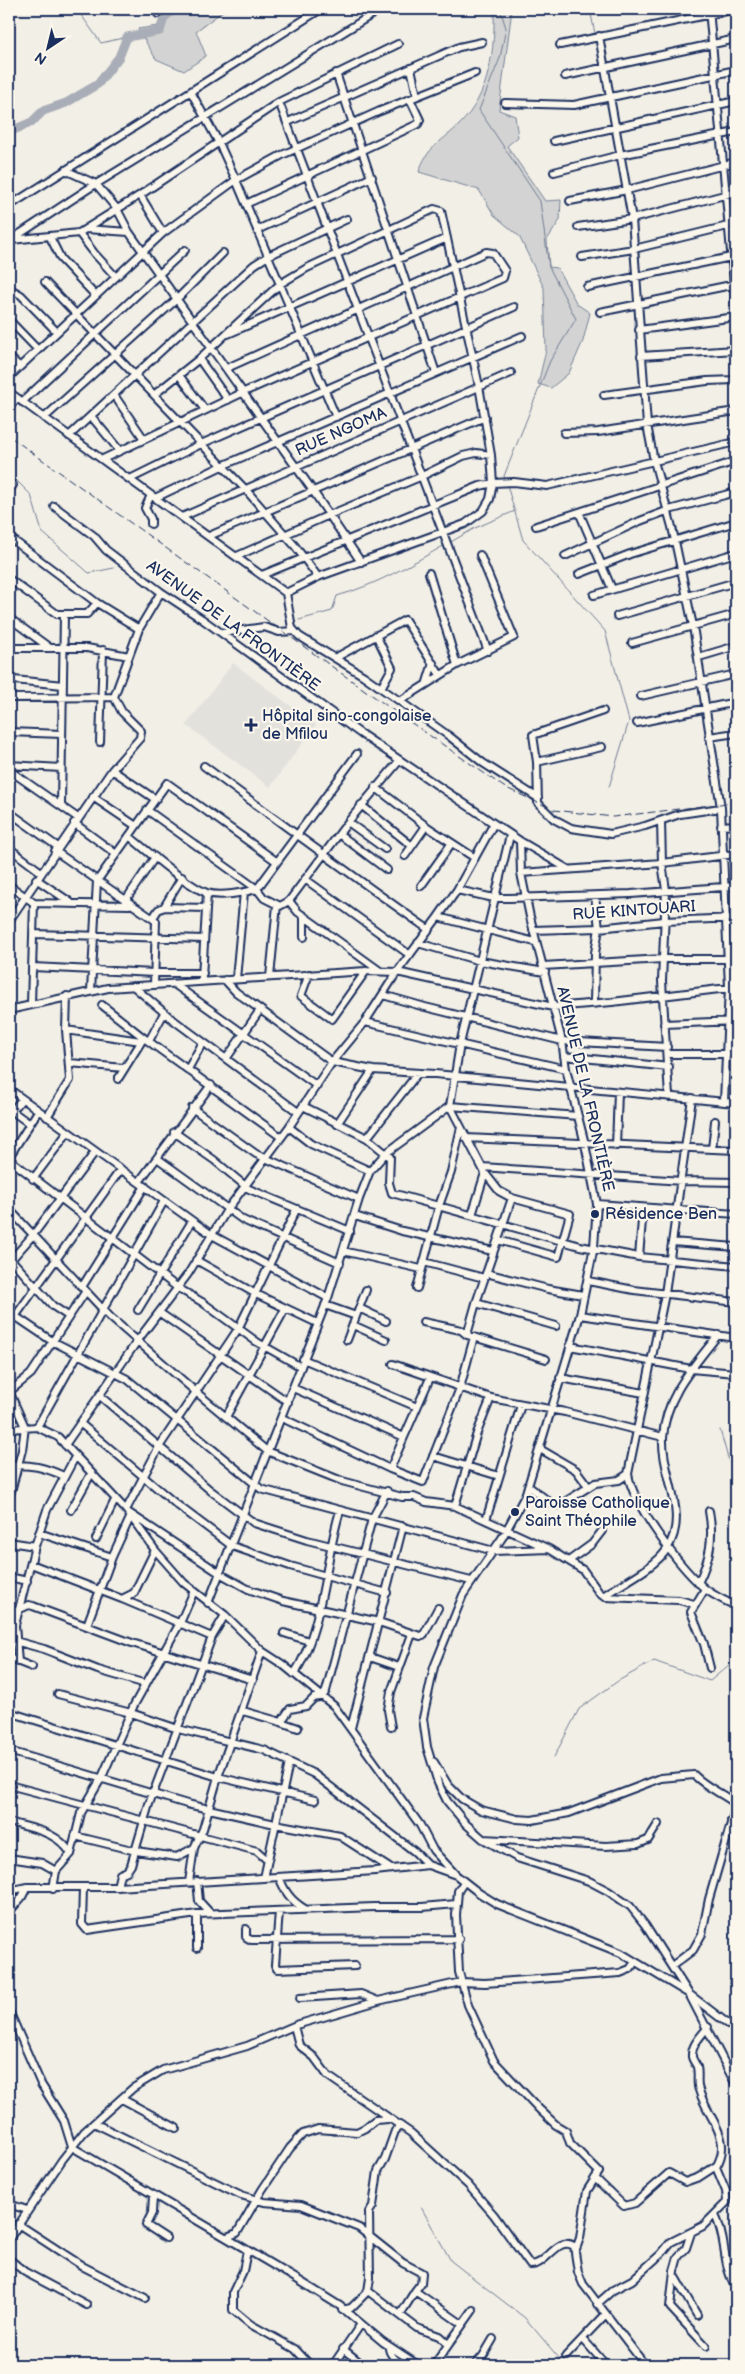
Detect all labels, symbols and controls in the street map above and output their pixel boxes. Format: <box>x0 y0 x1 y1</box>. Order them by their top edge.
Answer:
north arrow <box>22 22 72 72</box>
text: N <box>32 48 50 68</box>
street label: RUE NGOMA <box>292 403 390 461</box>
street label: AVENUE DE LA FRONTIÈRE <box>142 555 325 695</box>
place label: Hôpital sino-congolaise de Mfilou <box>262 707 432 744</box>
marker: Hôpital sino-congolaise de Mfilou <box>244 718 258 732</box>
street label: RUE KINTOUARI <box>572 897 696 925</box>
street label: AVENUE DE LA FRONTIÈRE <box>552 984 620 1193</box>
place label: Résidence Ben <box>605 1205 717 1224</box>
marker: Résidence Ben <box>589 1208 601 1220</box>
place label: Paroisse Catholique Saint Théophile <box>525 1494 670 1531</box>
marker: Paroisse Catholique Saint Théophile <box>509 1506 521 1518</box>

